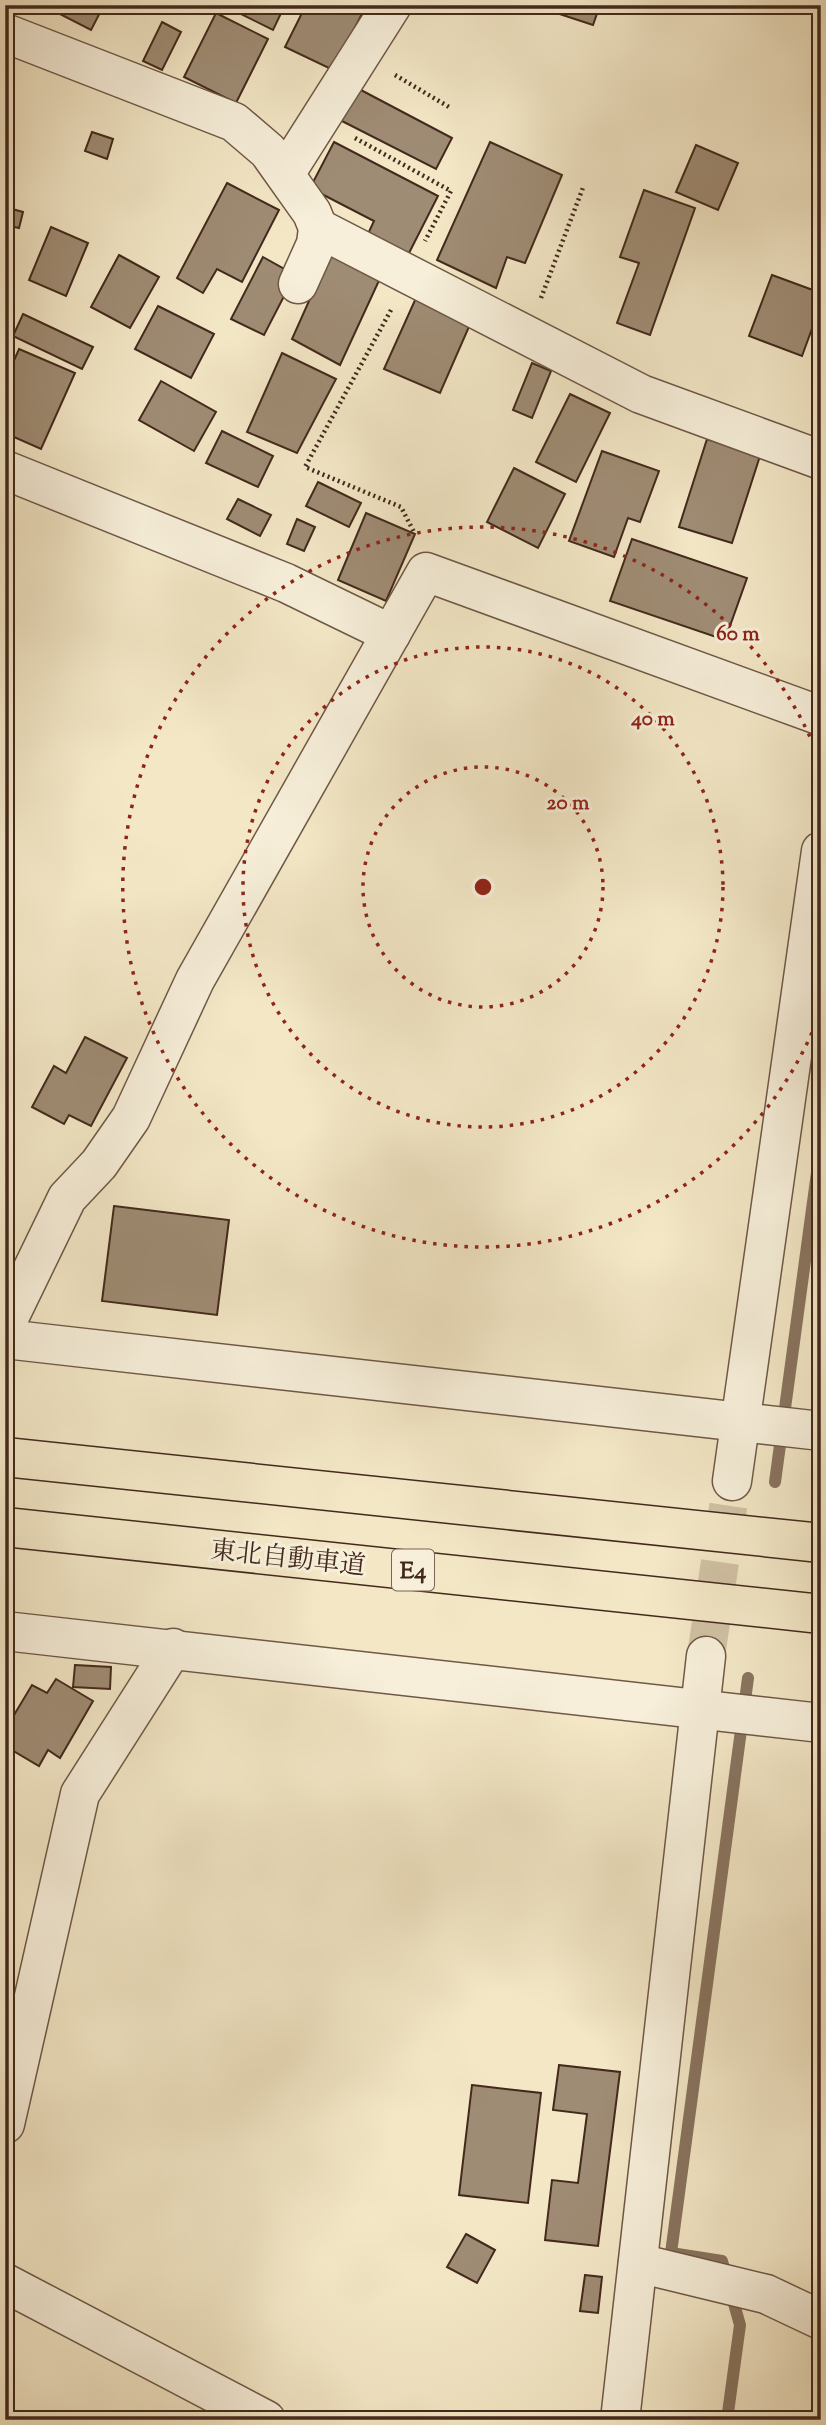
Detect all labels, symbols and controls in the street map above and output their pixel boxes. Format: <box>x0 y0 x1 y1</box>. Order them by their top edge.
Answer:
text: 60 m <box>716 620 760 650</box>
text: 40 m <box>630 705 675 735</box>
text: 20 m <box>547 789 590 819</box>
centre of rings <box>471 875 495 899</box>
street label: 東北自動車道 <box>208 1533 367 1586</box>
road number: E4 <box>392 1550 434 1590</box>

